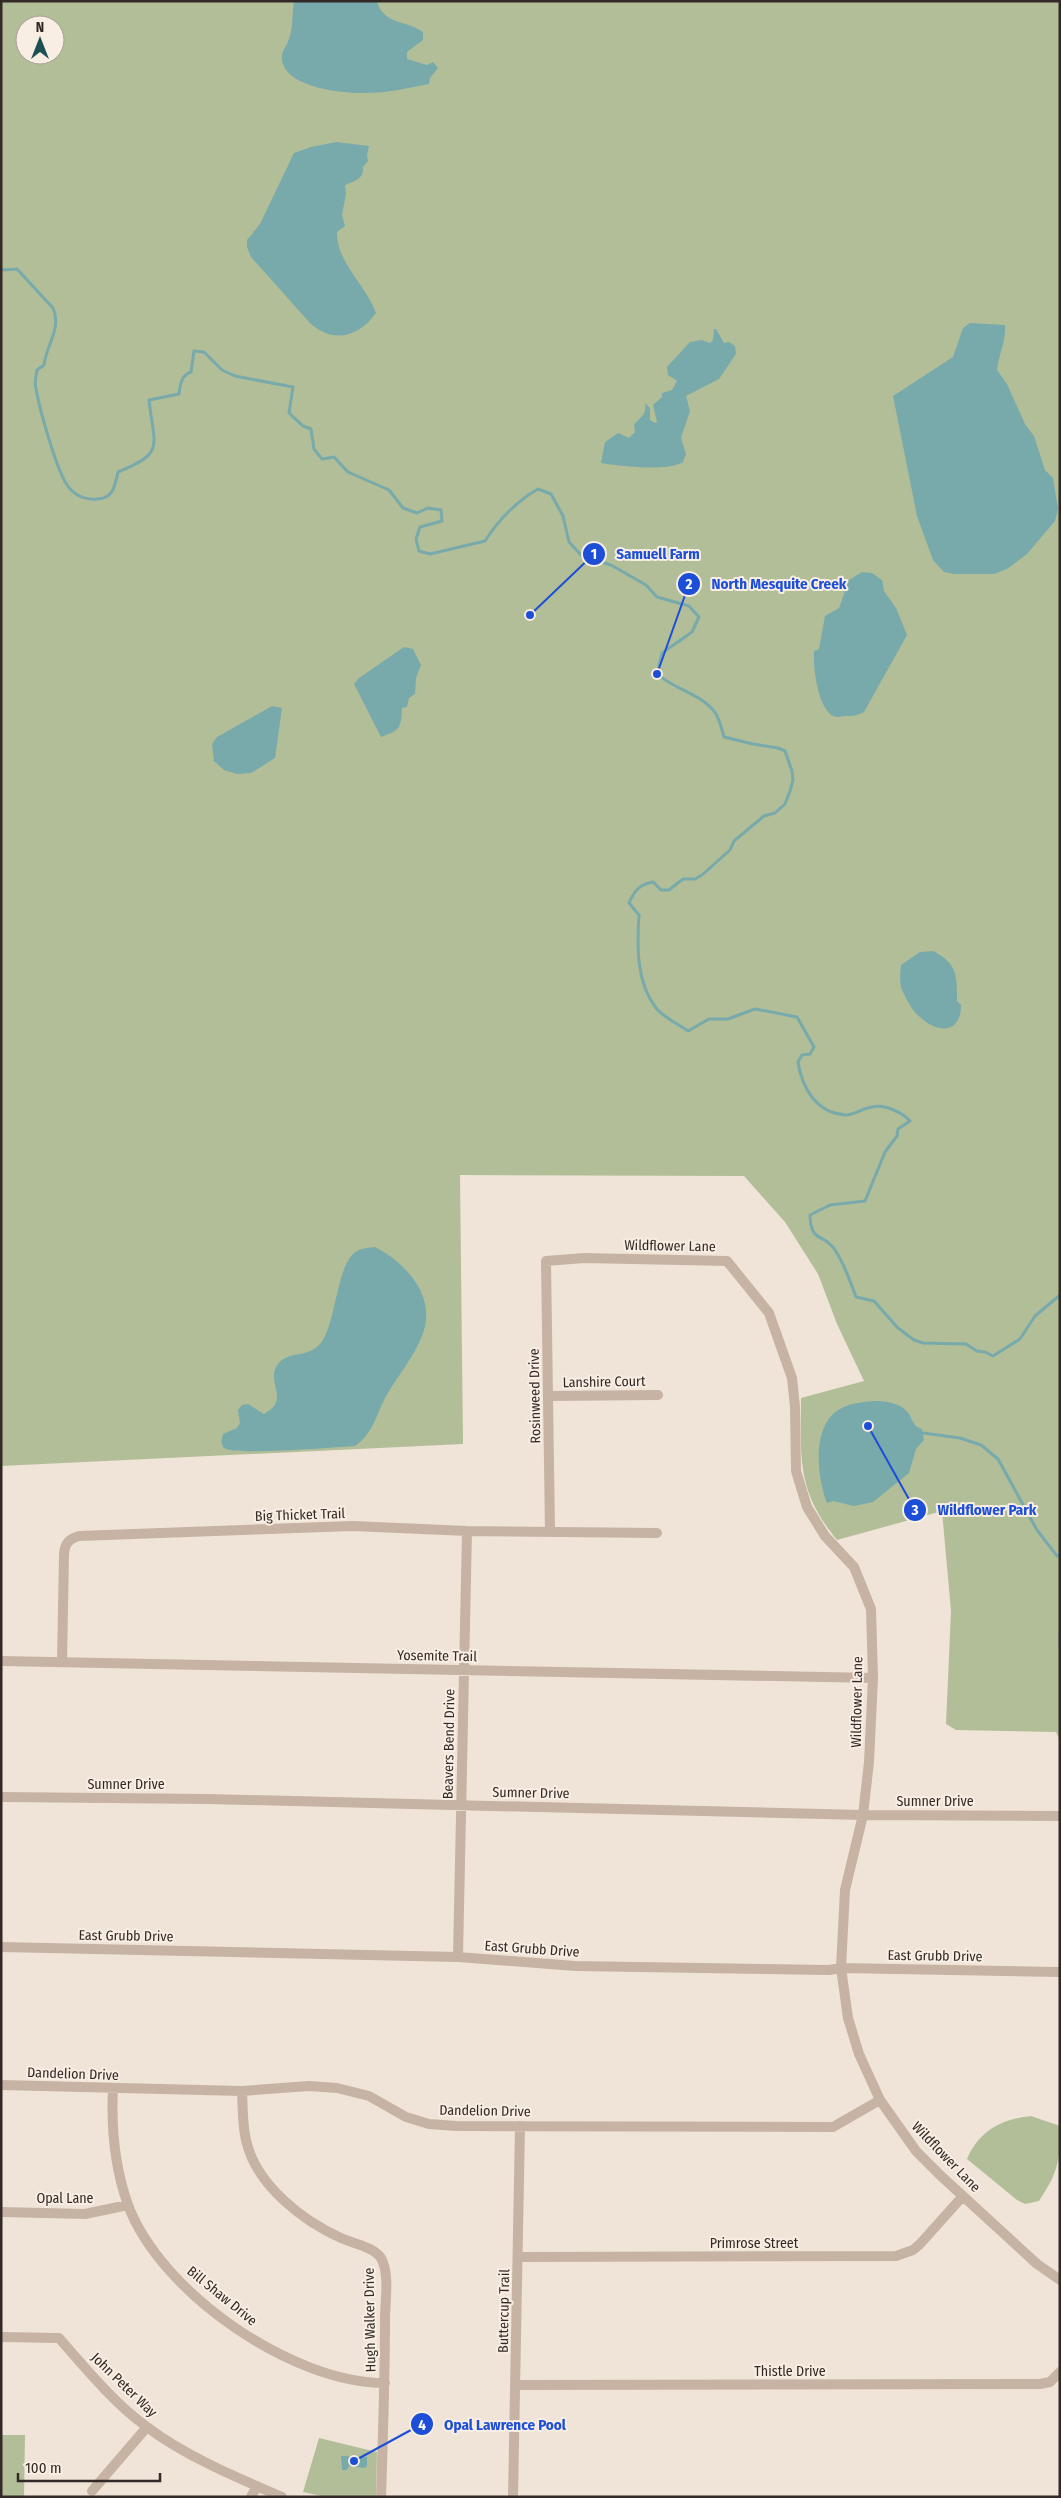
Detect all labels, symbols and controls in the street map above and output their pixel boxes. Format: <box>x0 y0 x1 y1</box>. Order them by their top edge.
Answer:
north arrow <box>15 15 65 65</box>
text: N <box>36 19 44 36</box>
callout: Samuell Farm <box>582 539 710 569</box>
text: 1 <box>591 545 597 563</box>
text: Samuell Farm <box>616 545 700 563</box>
callout: North Mesquite Creek <box>677 569 857 599</box>
text: 2 <box>685 575 693 593</box>
text: North Mesquite Creek <box>712 575 847 593</box>
street label: Wildflower Lane <box>624 1237 716 1255</box>
street label: Rosinweed Drive <box>526 1348 544 1444</box>
street label: Lanshire Court <box>562 1373 646 1391</box>
callout: Wildflower Park <box>902 1495 1046 1525</box>
text: 3 <box>910 1501 919 1519</box>
text: Wildflower Park <box>938 1501 1037 1519</box>
street label: Big Thicket Trail <box>255 1505 346 1525</box>
street label: Yosemite Trail <box>397 1647 477 1665</box>
street label: Wildflower Lane <box>848 1656 866 1748</box>
street label: Beavers Bend Drive <box>440 1689 458 1799</box>
street label: Sumner Drive <box>87 1776 165 1793</box>
street label: Sumner Drive <box>492 1784 570 1802</box>
street label: Sumner Drive <box>896 1793 974 1810</box>
street label: East Grubb Drive <box>78 1927 174 1945</box>
street label: East Grubb Drive <box>484 1937 580 1961</box>
street label: East Grubb Drive <box>887 1947 983 1965</box>
street label: Dandelion Drive <box>27 2064 119 2084</box>
street label: Dandelion Drive <box>439 2102 531 2120</box>
street label: Wildflower Lane <box>908 2118 984 2196</box>
street label: Opal Lane <box>36 2190 94 2207</box>
street label: Primrose Street <box>710 2235 799 2252</box>
street label: Bill Shaw Drive <box>184 2263 260 2329</box>
street label: Hugh Walker Drive <box>361 2267 379 2372</box>
street label: Buttercup Trail <box>495 2269 513 2353</box>
street label: John Peter Way <box>87 2349 161 2421</box>
street label: Thistle Drive <box>754 2363 826 2380</box>
callout: Opal Lawrence Pool <box>409 2409 576 2439</box>
text: 4 <box>418 2416 426 2434</box>
text: Opal Lawrence Pool <box>444 2416 567 2434</box>
scale bar <box>18 2450 160 2482</box>
text: 100 m <box>25 2459 62 2477</box>

